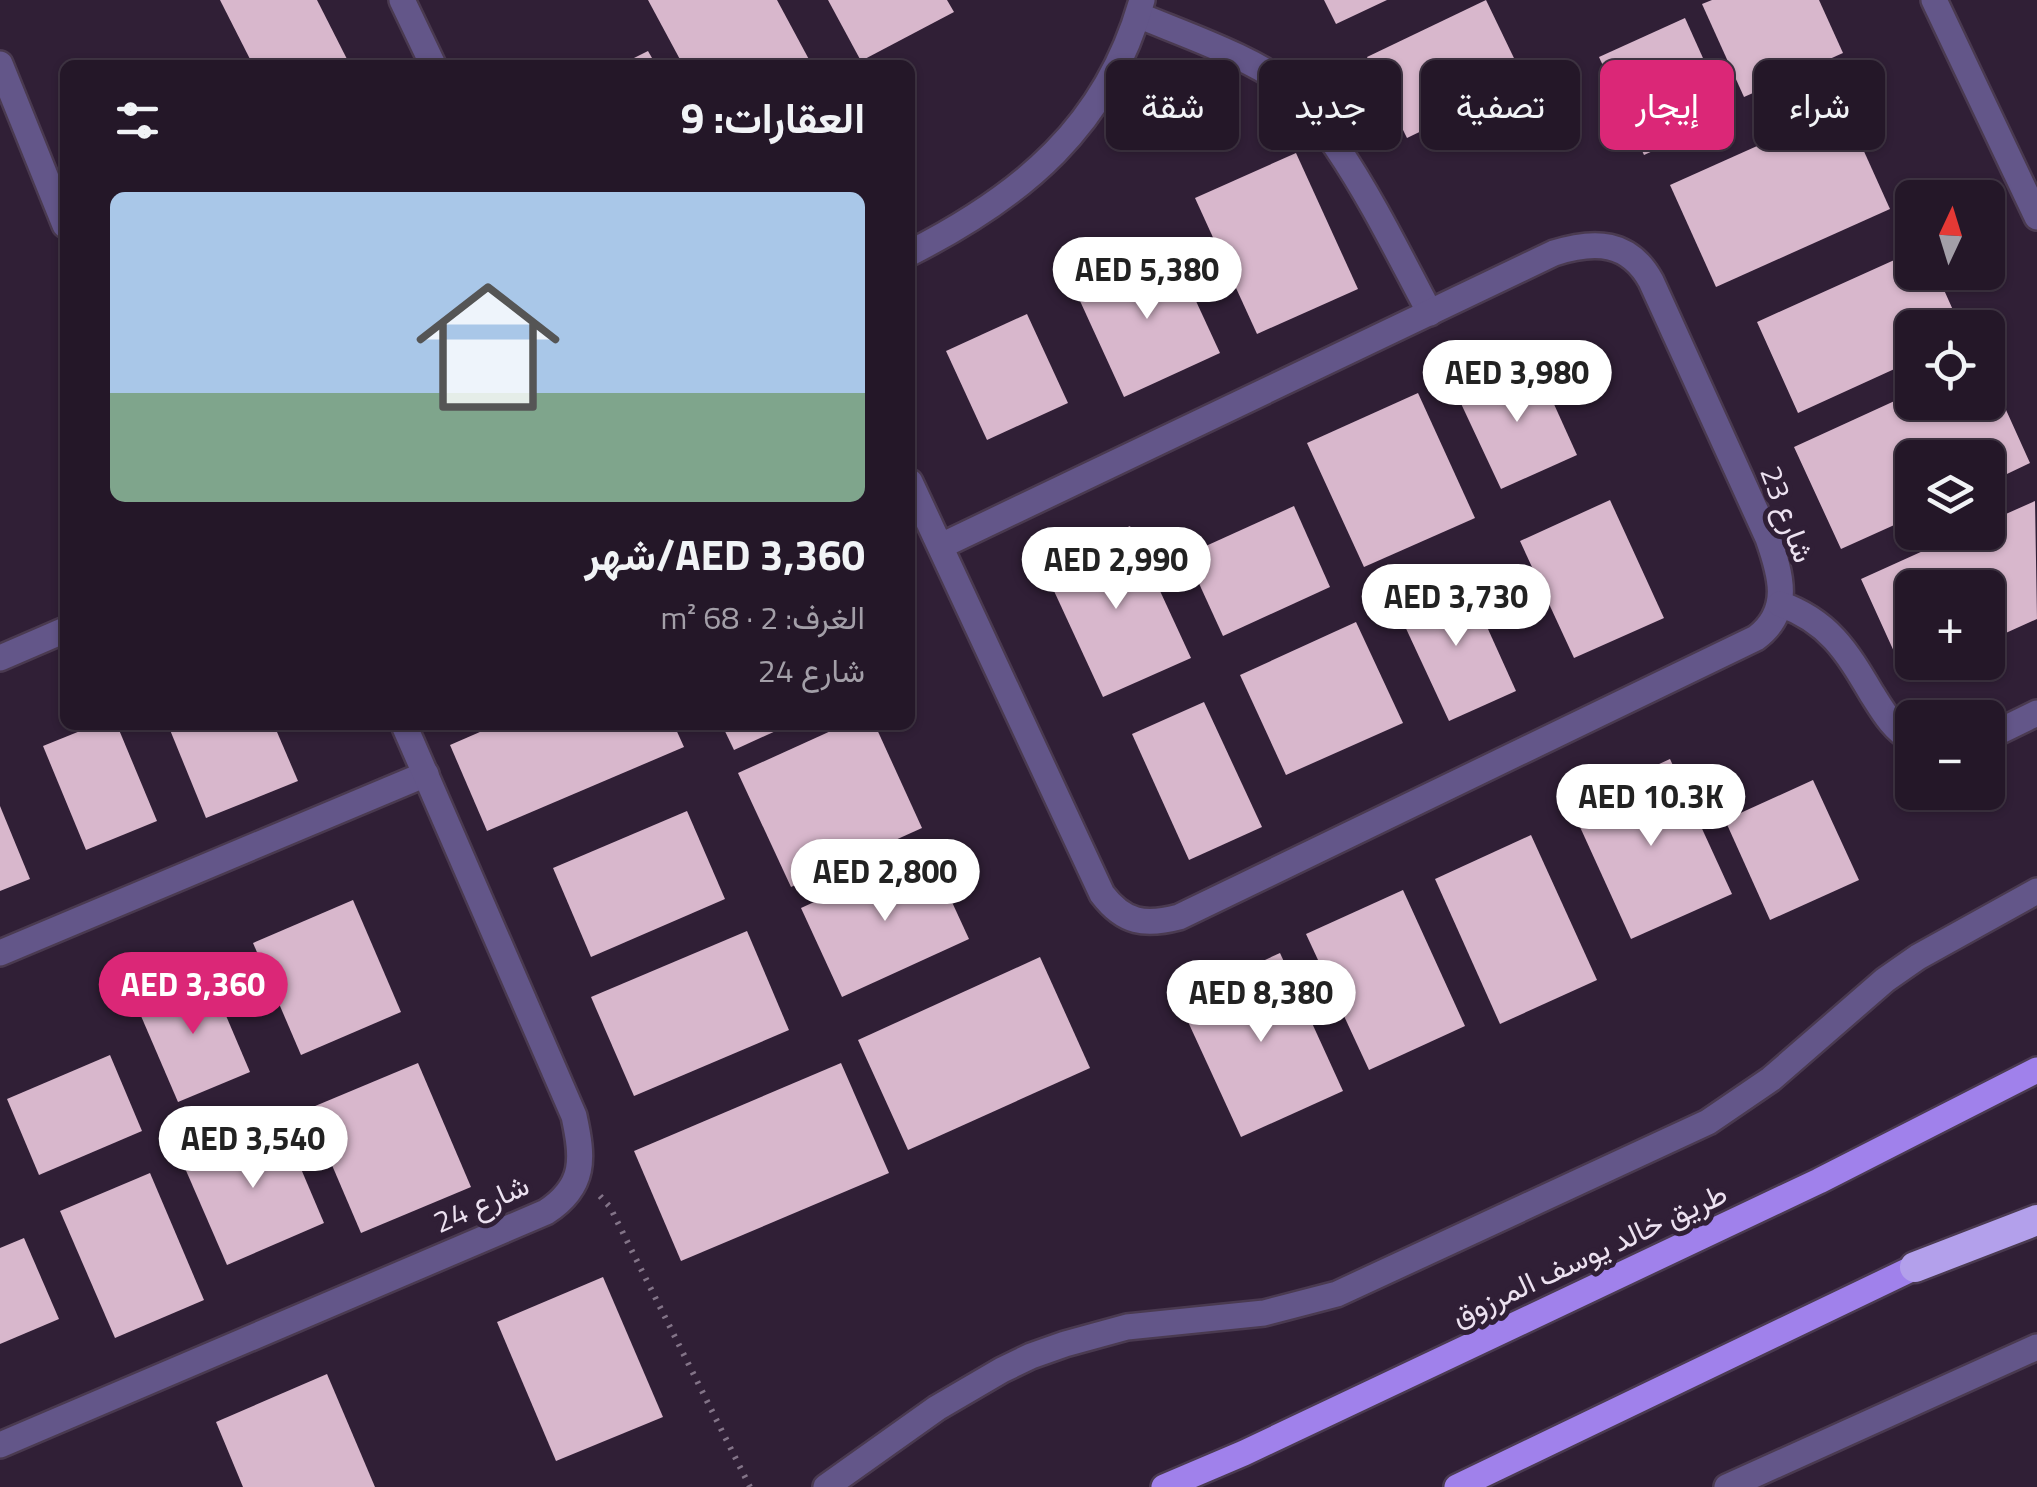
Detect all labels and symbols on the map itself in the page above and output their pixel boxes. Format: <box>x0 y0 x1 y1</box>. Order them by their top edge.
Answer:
north arrow <box>1895 180 2005 290</box>
pin: AED 5,380 <box>1033 237 1261 322</box>
pin: AED 3,980 <box>1403 340 1631 425</box>
street label: شارع 23 <box>1749 459 1827 569</box>
pin: AED 2,990 <box>1002 527 1230 612</box>
pin: AED 3,730 <box>1342 564 1570 649</box>
pin: AED 10.3K <box>1537 764 1765 849</box>
pin: AED 2,800 <box>771 839 999 924</box>
pin: AED 3,360 <box>79 952 307 1037</box>
pin: AED 8,380 <box>1147 960 1375 1045</box>
pin: AED 3,540 <box>139 1106 367 1191</box>
street label: شارع 24 <box>426 1162 536 1244</box>
street label: طريق خالد يوسف المرزوق <box>1443 1170 1735 1338</box>

